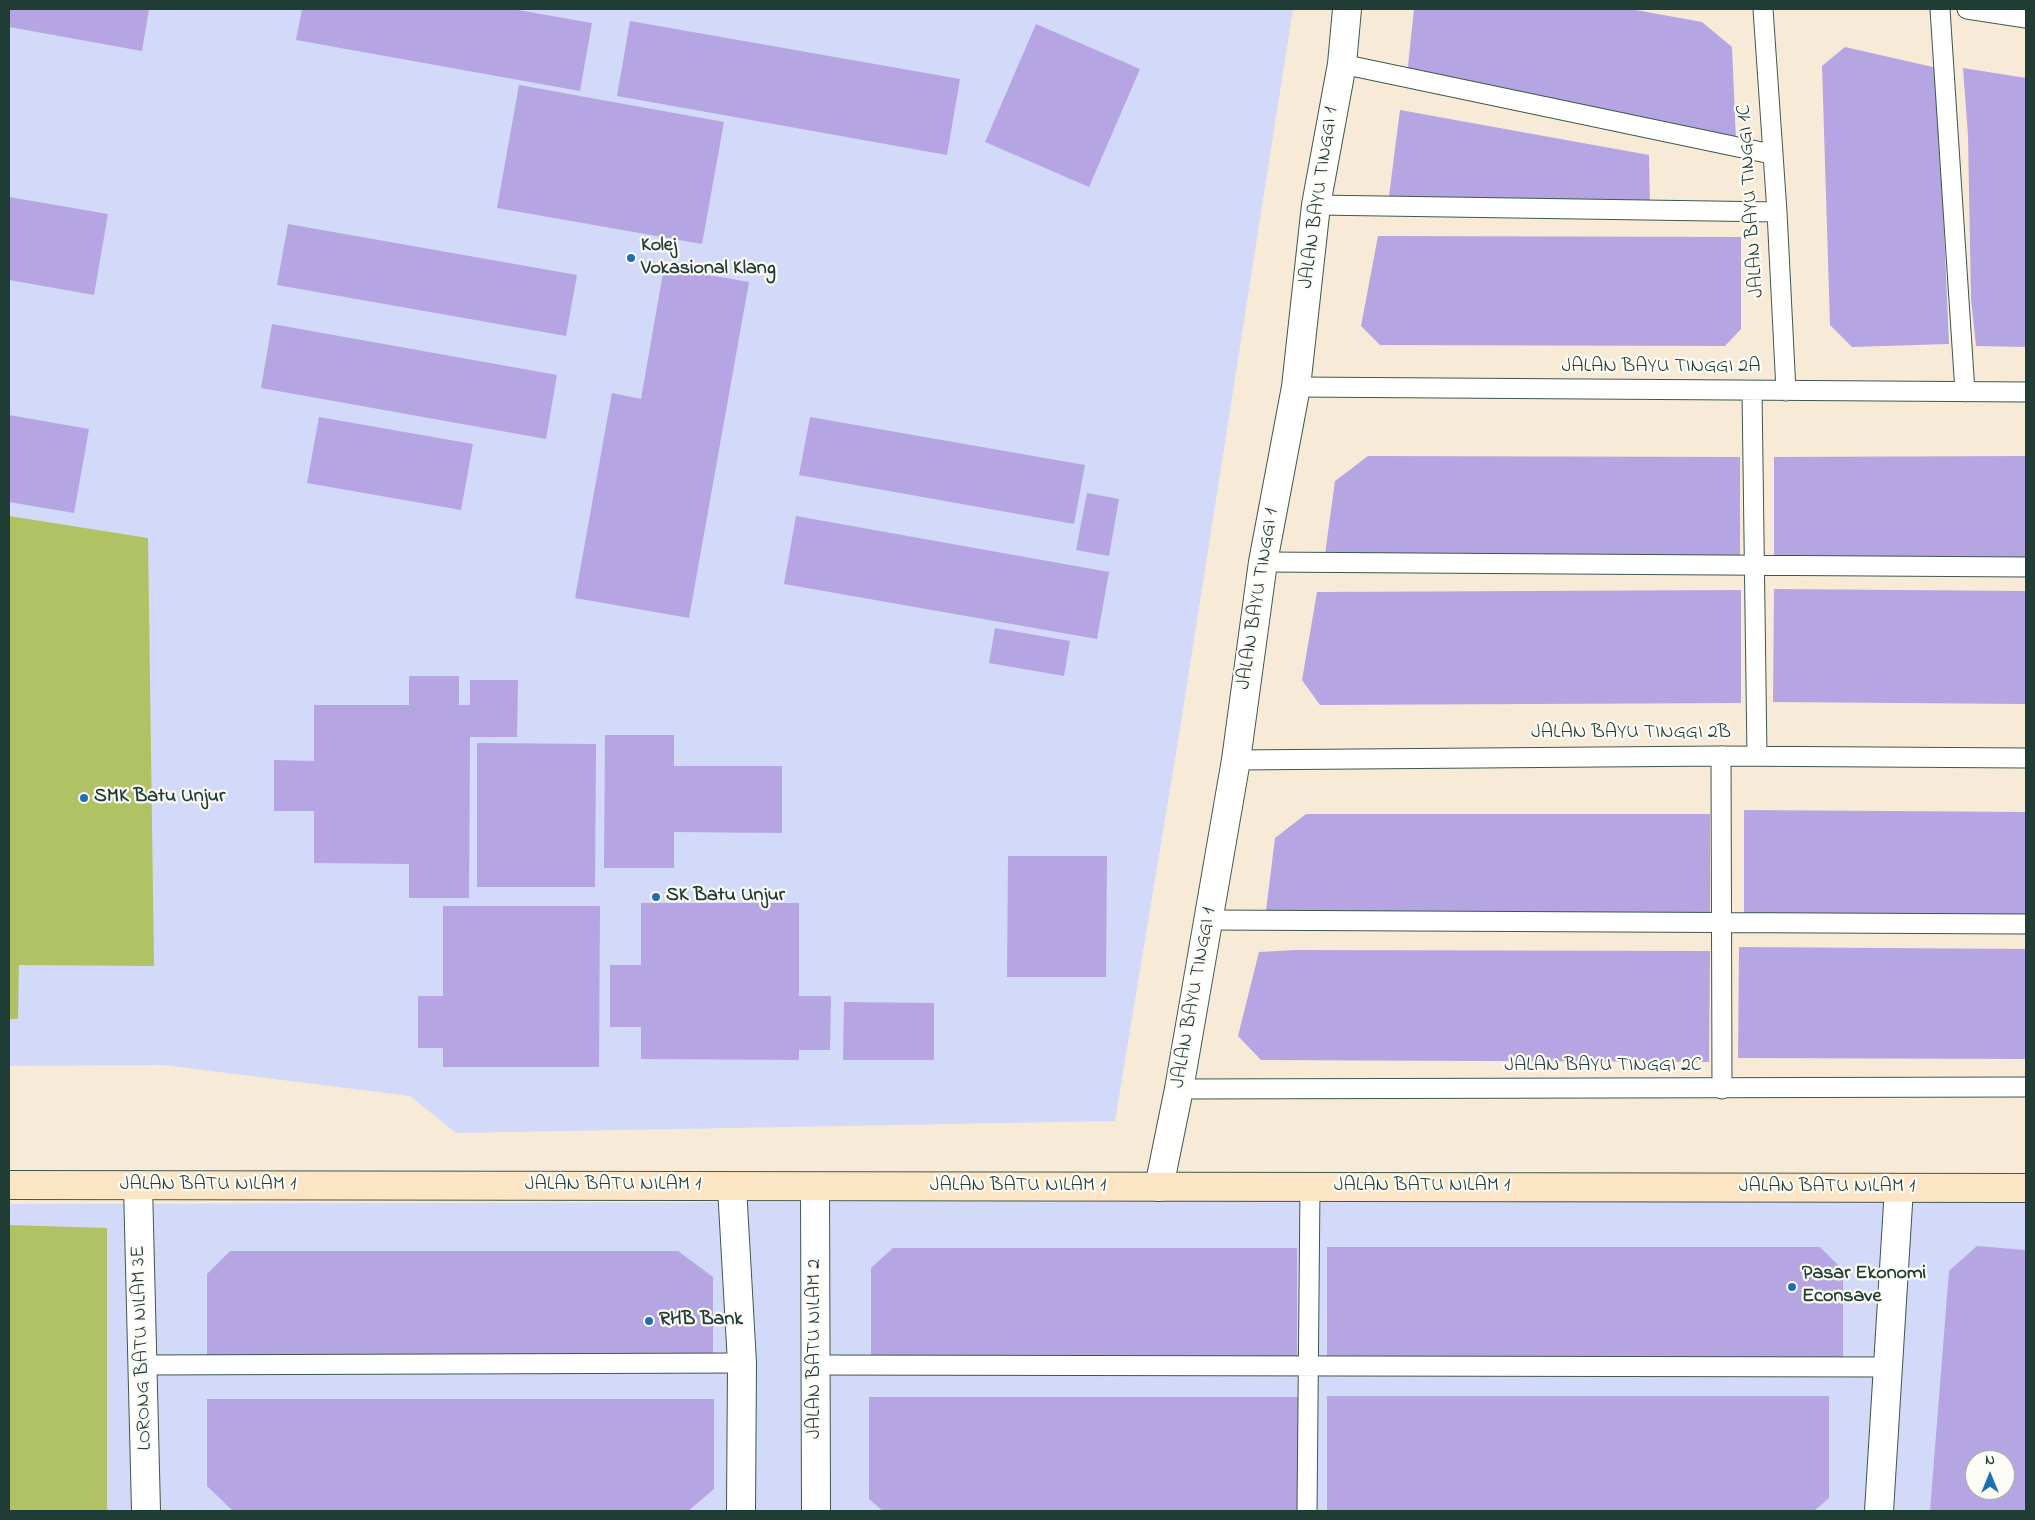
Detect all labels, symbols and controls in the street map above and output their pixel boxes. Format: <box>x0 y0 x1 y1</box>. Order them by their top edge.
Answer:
street label: JALAN BAYU TINGGI 1C <box>1733 103 1771 299</box>
street label: JALAN BAYU TINGGI 1 <box>1295 106 1345 290</box>
place label: Kolej Vokasional Klang <box>641 235 776 282</box>
marker: Kolej Vokasional Klang <box>625 252 637 264</box>
street label: JALAN BAYU TINGGI 2A <box>1562 356 1760 380</box>
street label: JALAN BAYU TINGGI 1 <box>1233 507 1285 691</box>
street label: JALAN BAYU TINGGI 2B <box>1531 722 1731 746</box>
place label: SMK Batu Unjur <box>94 786 225 810</box>
marker: SMK Batu Unjur <box>78 792 90 804</box>
place label: SK Batu Unjur <box>666 885 785 909</box>
marker: SK Batu Unjur <box>650 891 662 903</box>
street label: JALAN BAYU TINGGI 1 <box>1167 906 1223 1090</box>
street label: JALAN BAYU TINGGI 2C <box>1504 1055 1702 1079</box>
street label: JALAN BATU NILAM 1 <box>120 1174 296 1198</box>
street label: JALAN BATU NILAM 1 <box>525 1174 701 1198</box>
street label: JALAN BATU NILAM 1 <box>930 1175 1106 1199</box>
street label: JALAN BATU NILAM 1 <box>1334 1175 1510 1199</box>
street label: JALAN BATU NILAM 1 <box>1739 1176 1915 1200</box>
street label: LORONG BATU NILAM 3E <box>127 1245 159 1451</box>
street label: JALAN BATU NILAM 2 <box>804 1259 828 1439</box>
place label: Pasar Ekonomi Econsave <box>1802 1263 1926 1310</box>
marker: Pasar Ekonomi Econsave <box>1786 1281 1798 1293</box>
place label: RHB Bank <box>659 1309 743 1333</box>
marker: RHB Bank <box>643 1315 655 1327</box>
north arrow <box>1965 1450 2015 1500</box>
text: N <box>1985 1450 1995 1471</box>

